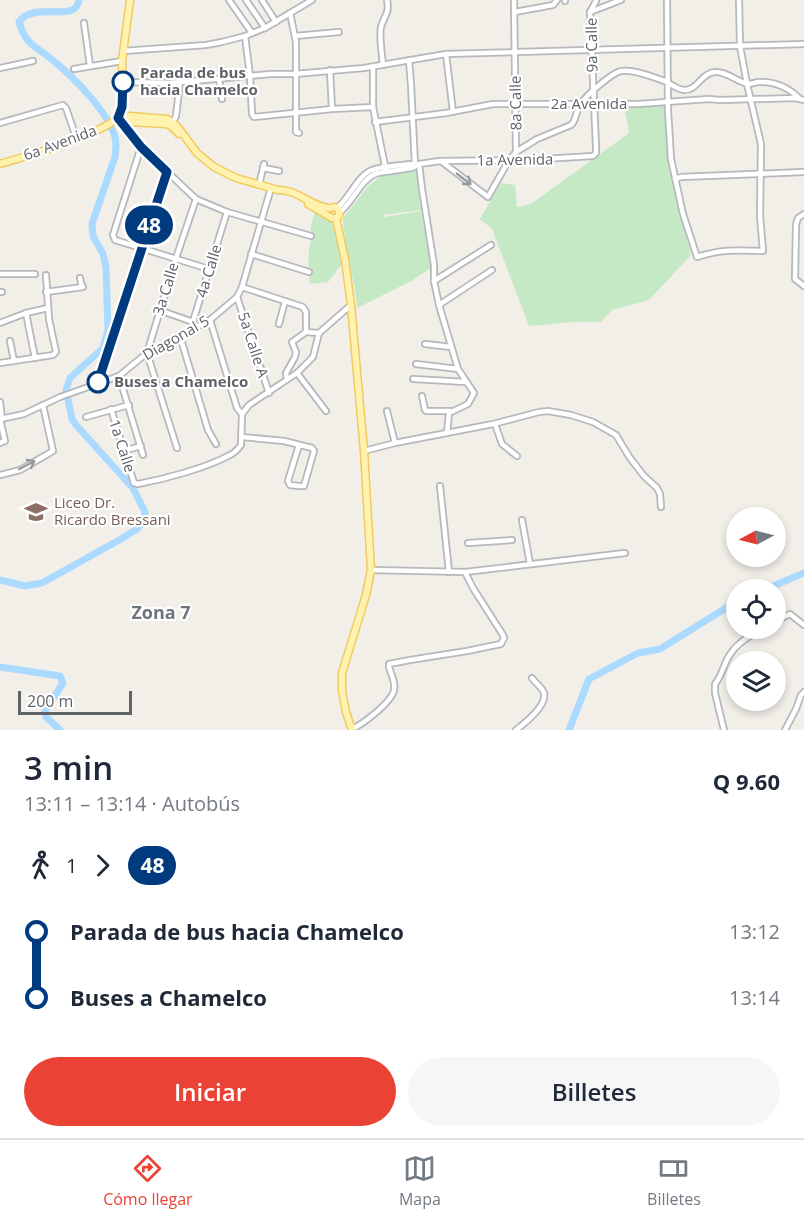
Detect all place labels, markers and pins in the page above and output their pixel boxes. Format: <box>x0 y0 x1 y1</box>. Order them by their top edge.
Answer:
place label: Parada de bus hacia Chamelco <box>140 62 258 99</box>
marker: Parada de bus hacia Chamelco <box>112 71 134 93</box>
marker: Buses a Chamelco <box>87 371 109 393</box>
place label: Buses a Chamelco <box>114 371 248 391</box>
place label: Liceo Dr. Ricardo Bressani <box>54 492 171 529</box>
school or university icon: Liceo Dr. Ricardo Bressani <box>23 499 49 525</box>

